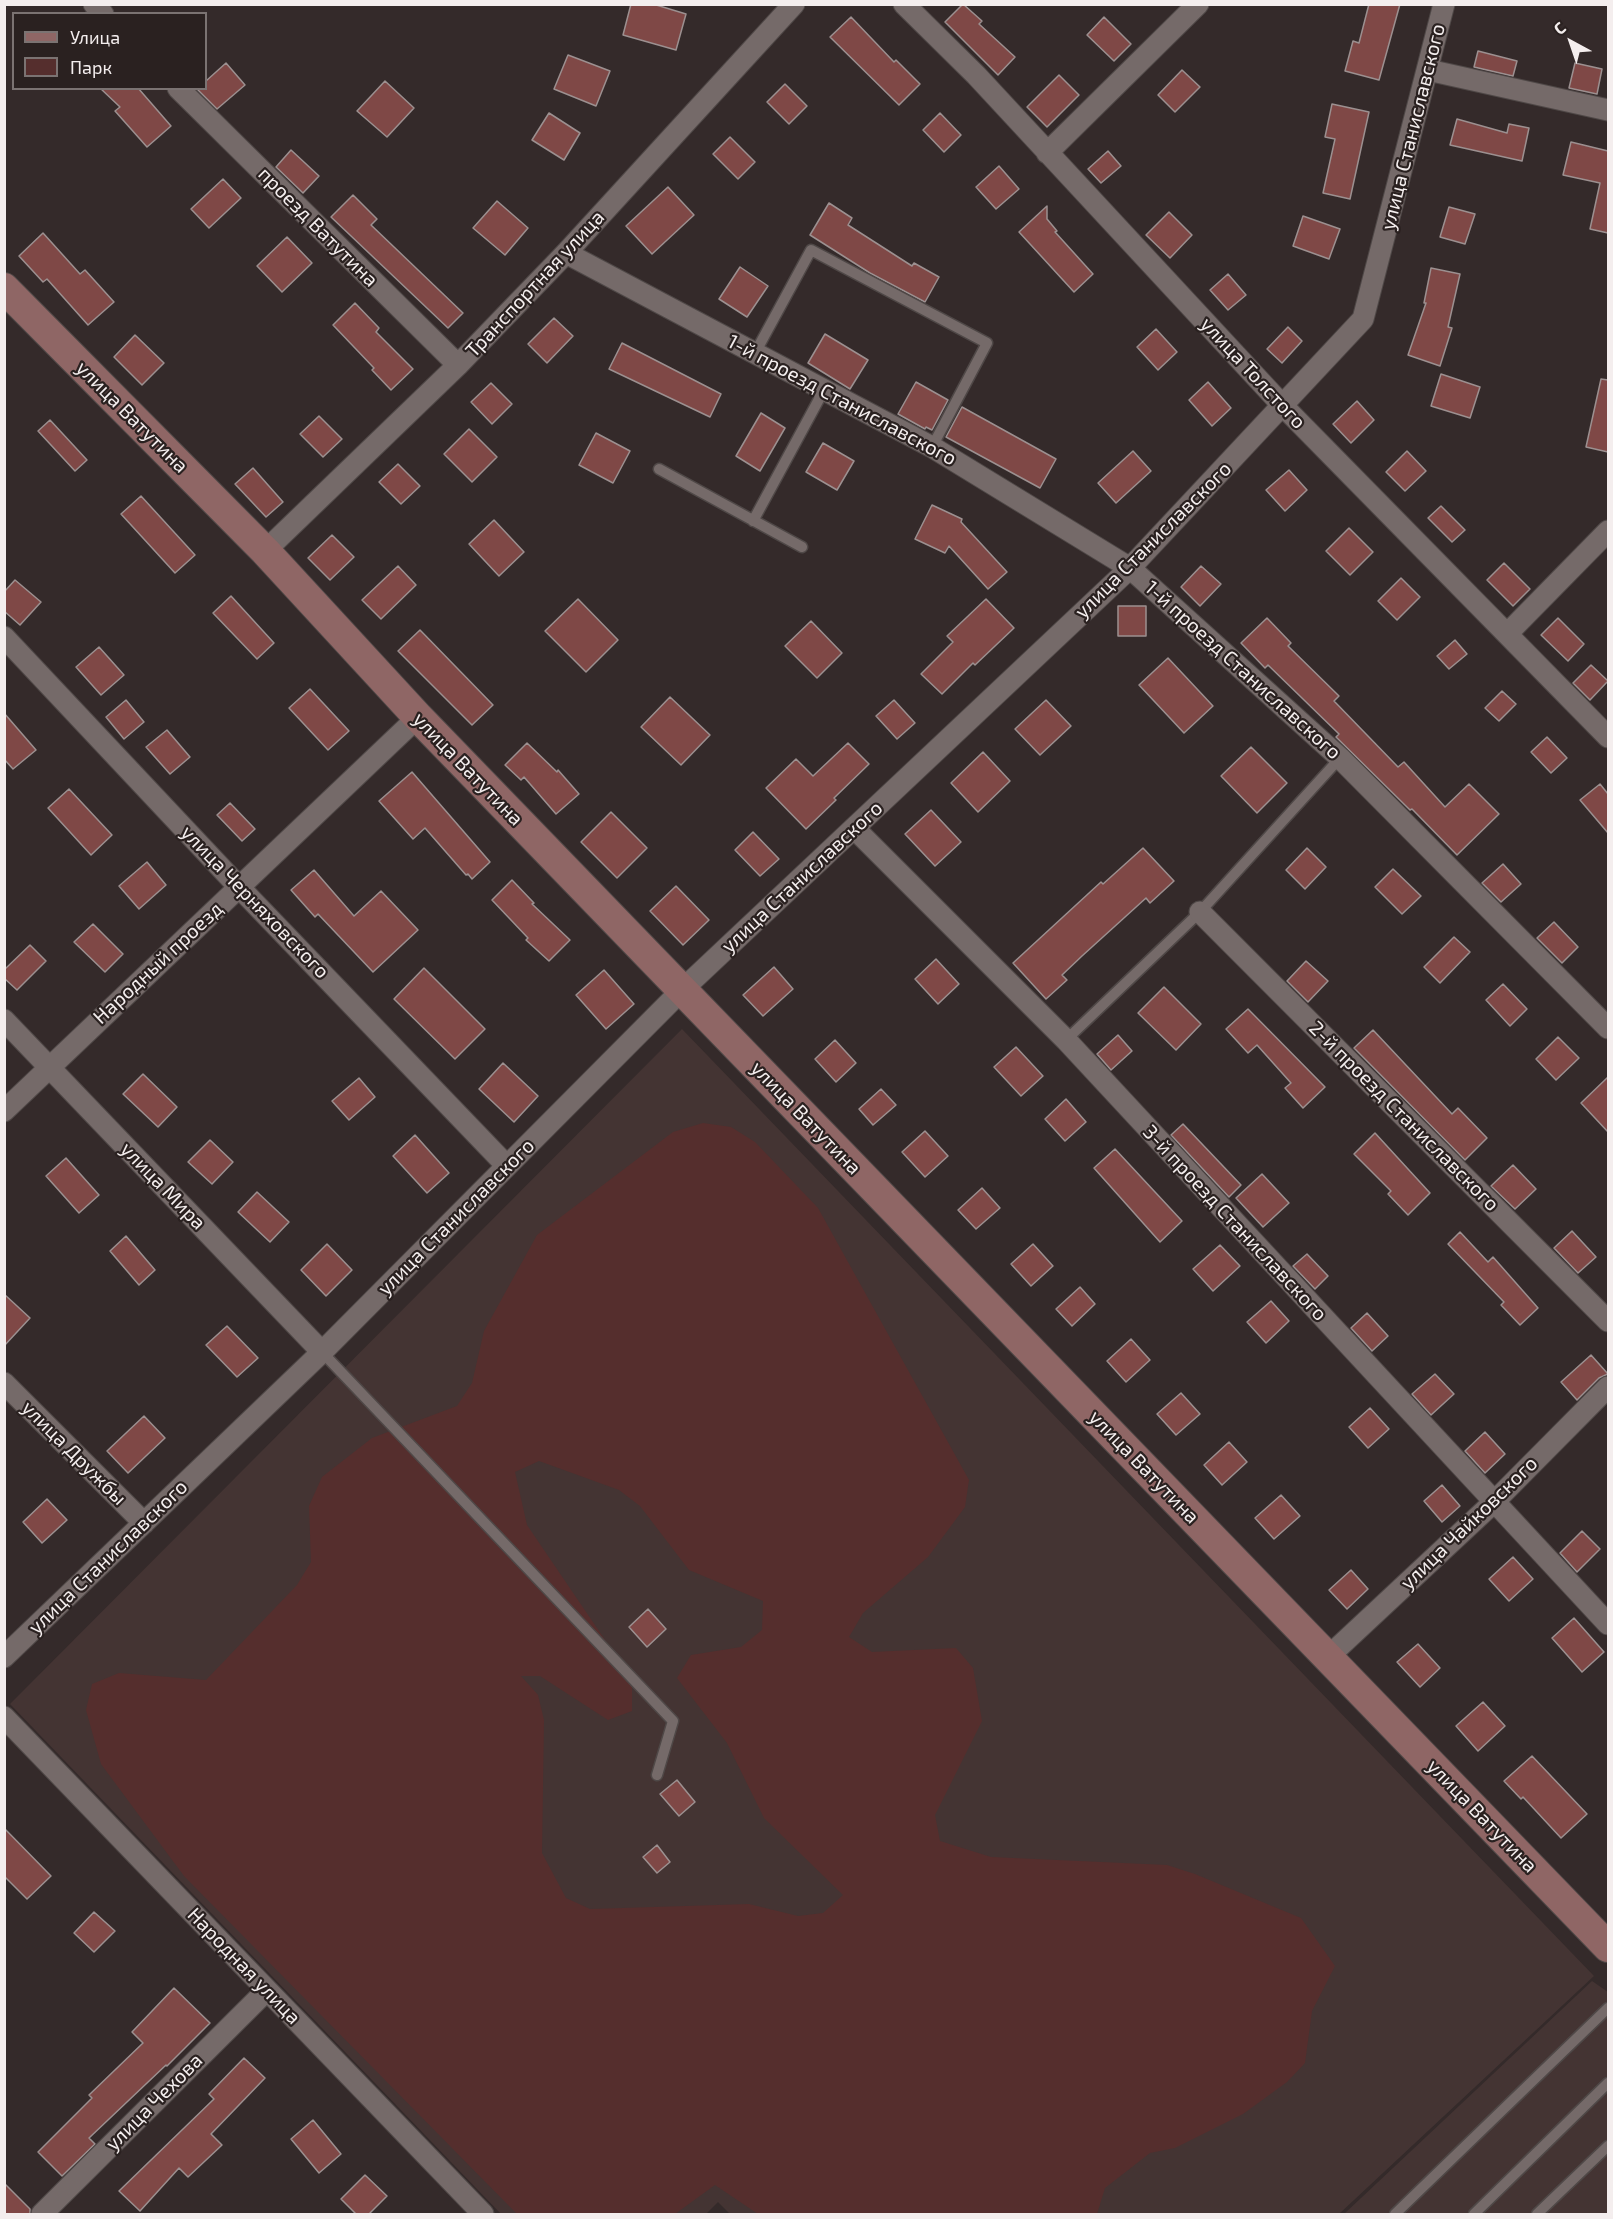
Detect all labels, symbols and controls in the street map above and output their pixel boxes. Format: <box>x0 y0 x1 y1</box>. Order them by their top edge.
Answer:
legend <box>12 12 207 90</box>
north arrow <box>1541 12 1601 72</box>
text: С <box>1549 18 1569 38</box>
street label: улица Станиславского <box>1376 21 1450 233</box>
text: Улица <box>70 26 120 48</box>
text: Парк <box>70 56 112 78</box>
street label: проезд Ватутина <box>253 162 383 292</box>
street label: Транспортная улица <box>461 205 609 363</box>
street label: улица Толстого <box>1195 312 1311 434</box>
street label: 1-й проезд Станиславского <box>723 329 961 471</box>
street label: улица Ватутина <box>71 356 193 478</box>
street label: улица Станиславского <box>1070 457 1236 623</box>
street label: 1-й проезд Станиславского <box>1140 576 1346 764</box>
street label: улица Ватутина <box>408 707 528 831</box>
street label: улица Станиславского <box>716 796 888 958</box>
street label: улица Черняховского <box>176 821 334 983</box>
street label: Народный проезд <box>88 897 228 1029</box>
street label: 2-й проезд Станиславского <box>1304 1016 1504 1216</box>
street label: улица Ватутина <box>746 1056 866 1180</box>
street label: 3-й проезд Станиславского <box>1138 1120 1332 1326</box>
street label: улица Станиславского <box>373 1134 539 1300</box>
street label: улица Мира <box>115 1137 211 1235</box>
street label: улица Дружбы <box>17 1396 131 1510</box>
street label: улица Ватутина <box>1084 1405 1204 1529</box>
street label: улица Чайковского <box>1396 1451 1542 1595</box>
street label: улица Станиславского <box>24 1475 192 1639</box>
street label: улица Ватутина <box>1422 1754 1542 1878</box>
street label: Народная улица <box>182 1903 306 2029</box>
street label: улица Чехова <box>101 2049 207 2155</box>

